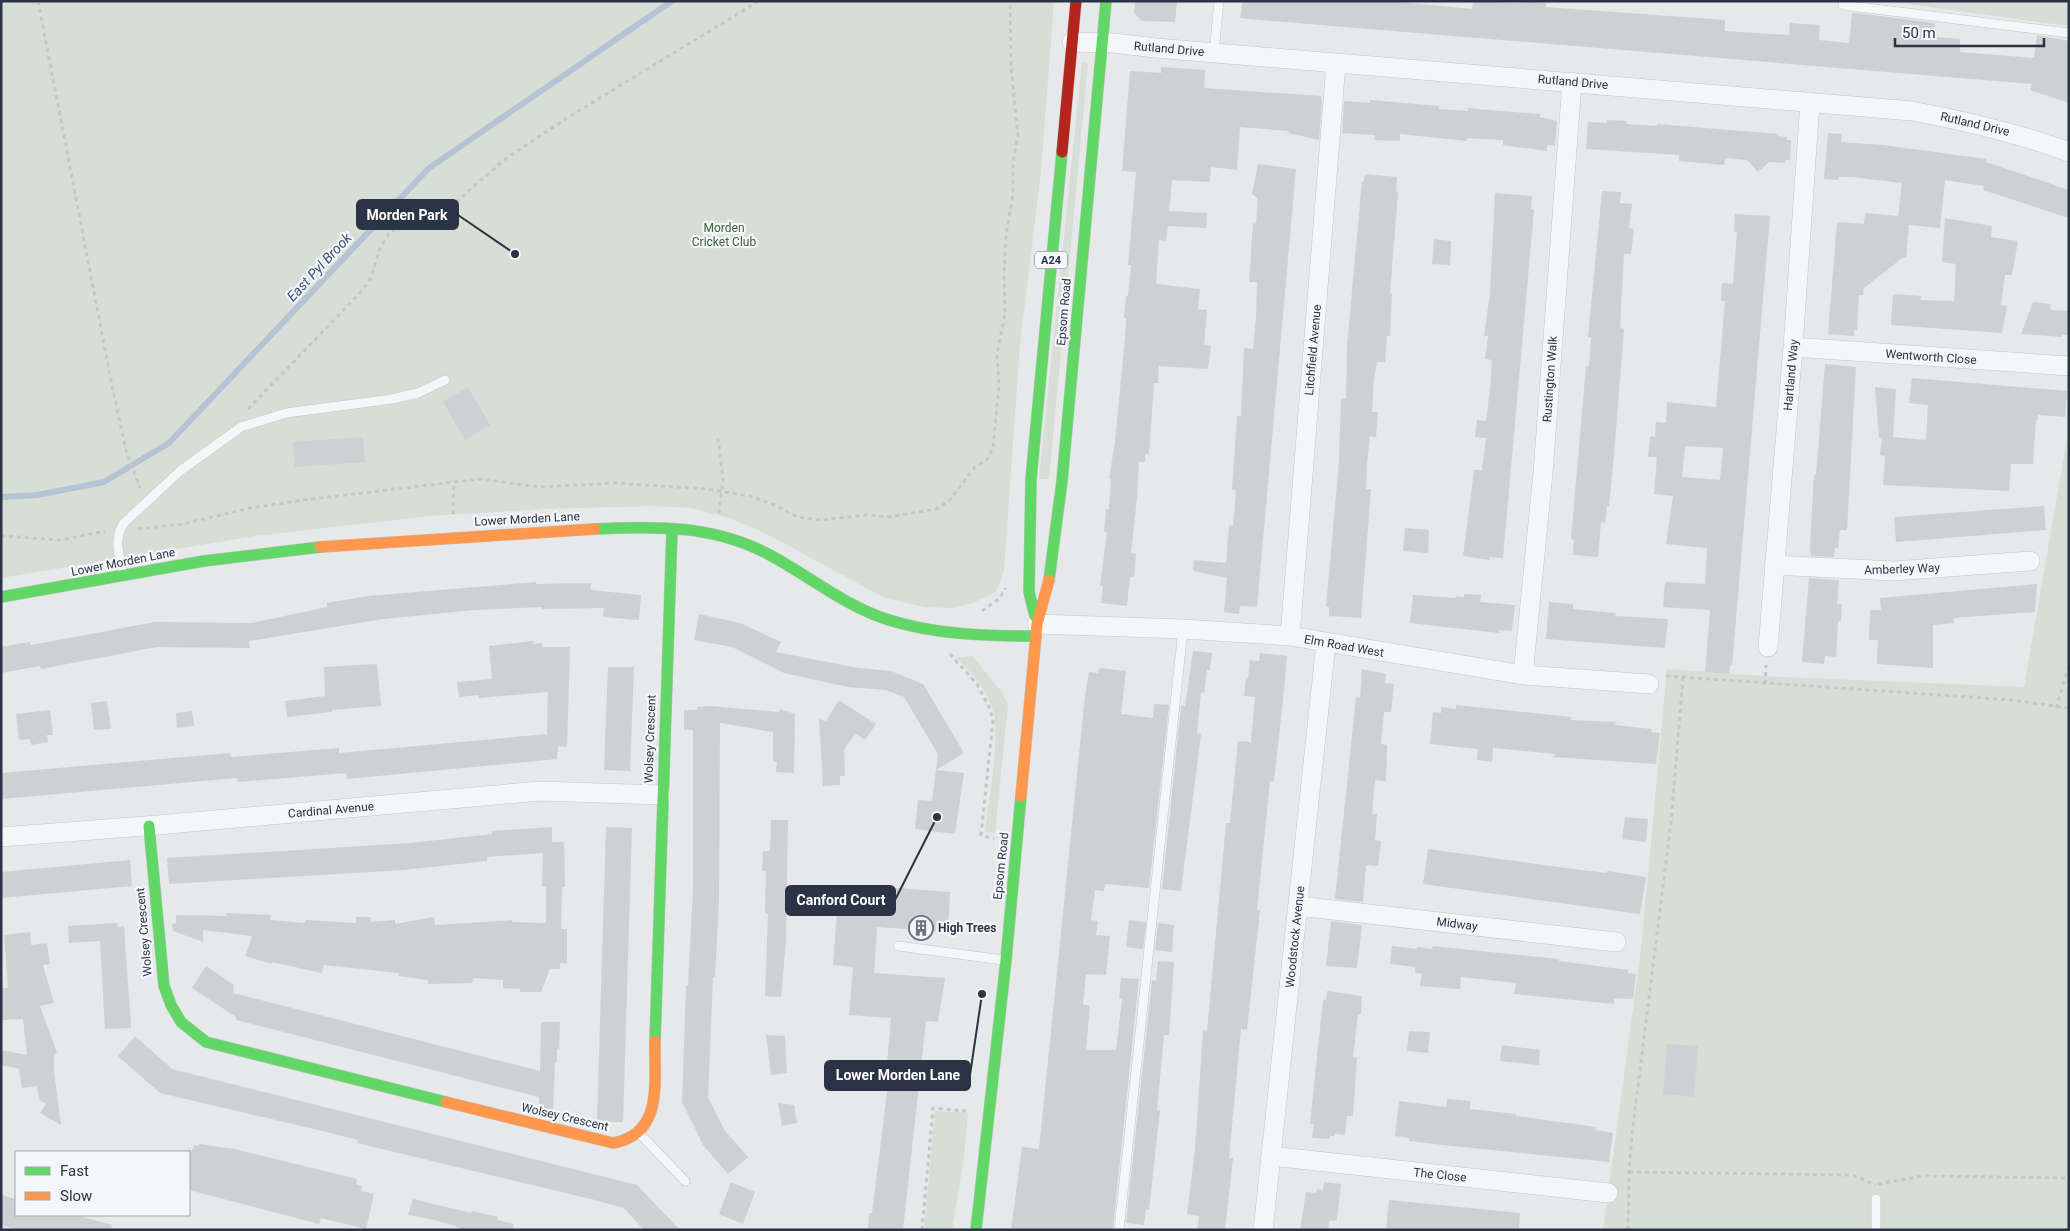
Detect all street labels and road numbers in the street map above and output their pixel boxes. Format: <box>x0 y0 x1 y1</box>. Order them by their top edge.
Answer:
street label: Rutland Drive <box>1133 39 1205 59</box>
street label: Rutland Drive <box>1537 72 1609 92</box>
street label: Rutland Drive <box>1939 109 2011 139</box>
road number: A24 <box>1035 252 1067 268</box>
street label: Epsom Road <box>1054 278 1074 346</box>
street label: Litchfield Avenue <box>1302 304 1324 396</box>
street label: Rustington Walk <box>1540 334 1560 423</box>
street label: Hartland Way <box>1781 338 1801 411</box>
street label: Wentworth Close <box>1885 347 1977 367</box>
street label: Lower Morden Lane <box>474 509 580 529</box>
street label: Lower Morden Lane <box>70 545 176 579</box>
street label: Amberley Way <box>1864 561 1941 577</box>
street label: Elm Road West <box>1303 632 1385 660</box>
street label: Wolsey Crescent <box>641 694 659 784</box>
street label: Cardinal Avenue <box>287 799 375 821</box>
street label: Epsom Road <box>991 832 1011 900</box>
street label: Woodstock Avenue <box>1283 885 1307 989</box>
street label: Wolsey Crescent <box>133 887 155 977</box>
street label: Midway <box>1436 915 1479 934</box>
street label: Wolsey Crescent <box>520 1100 610 1134</box>
street label: The Close <box>1413 1165 1467 1185</box>

